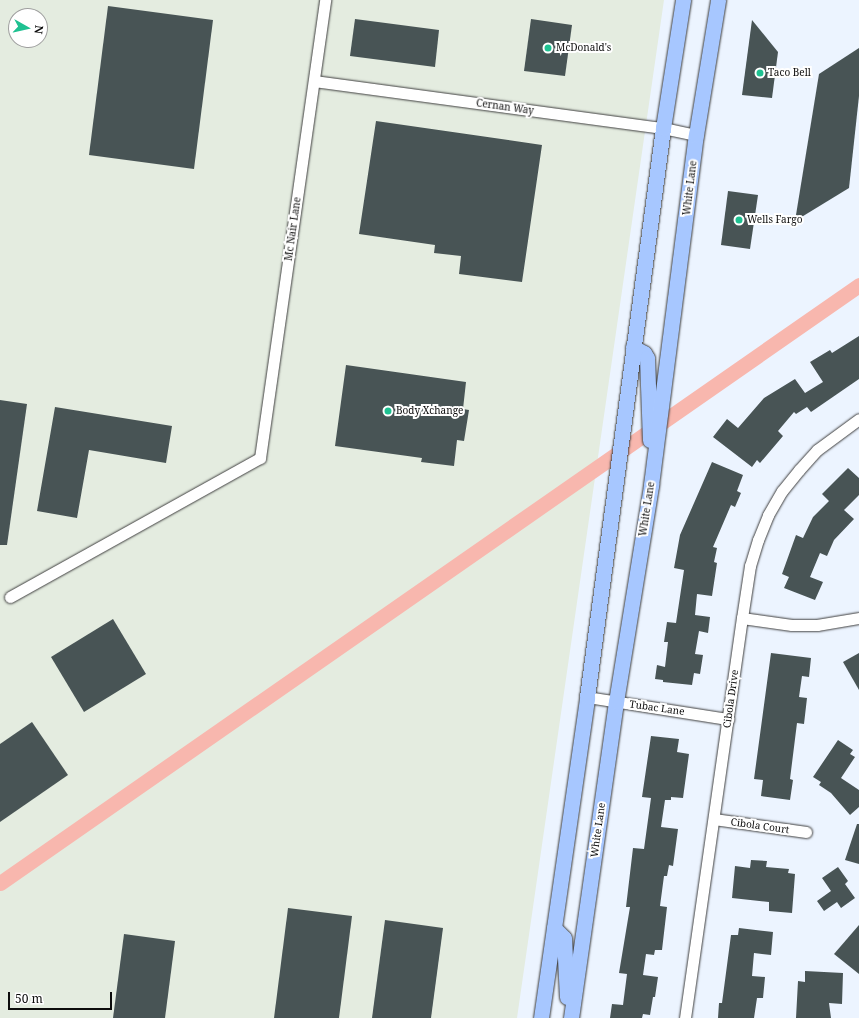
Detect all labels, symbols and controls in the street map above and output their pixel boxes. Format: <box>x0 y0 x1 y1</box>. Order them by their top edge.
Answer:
north arrow <box>8 8 48 48</box>
text: N <box>31 24 47 35</box>
place label: McDonald's <box>556 42 611 54</box>
marker: McDonald's <box>543 43 553 53</box>
place label: Taco Bell <box>768 67 811 79</box>
marker: Taco Bell <box>755 68 765 78</box>
street label: Cernan Way <box>475 97 535 117</box>
street label: White Lane <box>681 160 699 216</box>
street label: Mc Nair Lane <box>283 196 303 262</box>
place label: Wells Fargo <box>747 214 803 226</box>
marker: Wells Fargo <box>734 215 744 225</box>
place label: Body Xchange <box>396 405 463 417</box>
marker: Body Xchange <box>383 406 393 416</box>
street label: White Lane <box>637 481 657 537</box>
street label: Cibola Drive <box>721 669 741 729</box>
street label: Tubac Lane <box>629 698 685 718</box>
street label: White Lane <box>588 802 608 858</box>
street label: Cibola Court <box>730 816 790 836</box>
scale bar <box>10 984 114 1010</box>
text: 50 m <box>15 990 43 1007</box>

